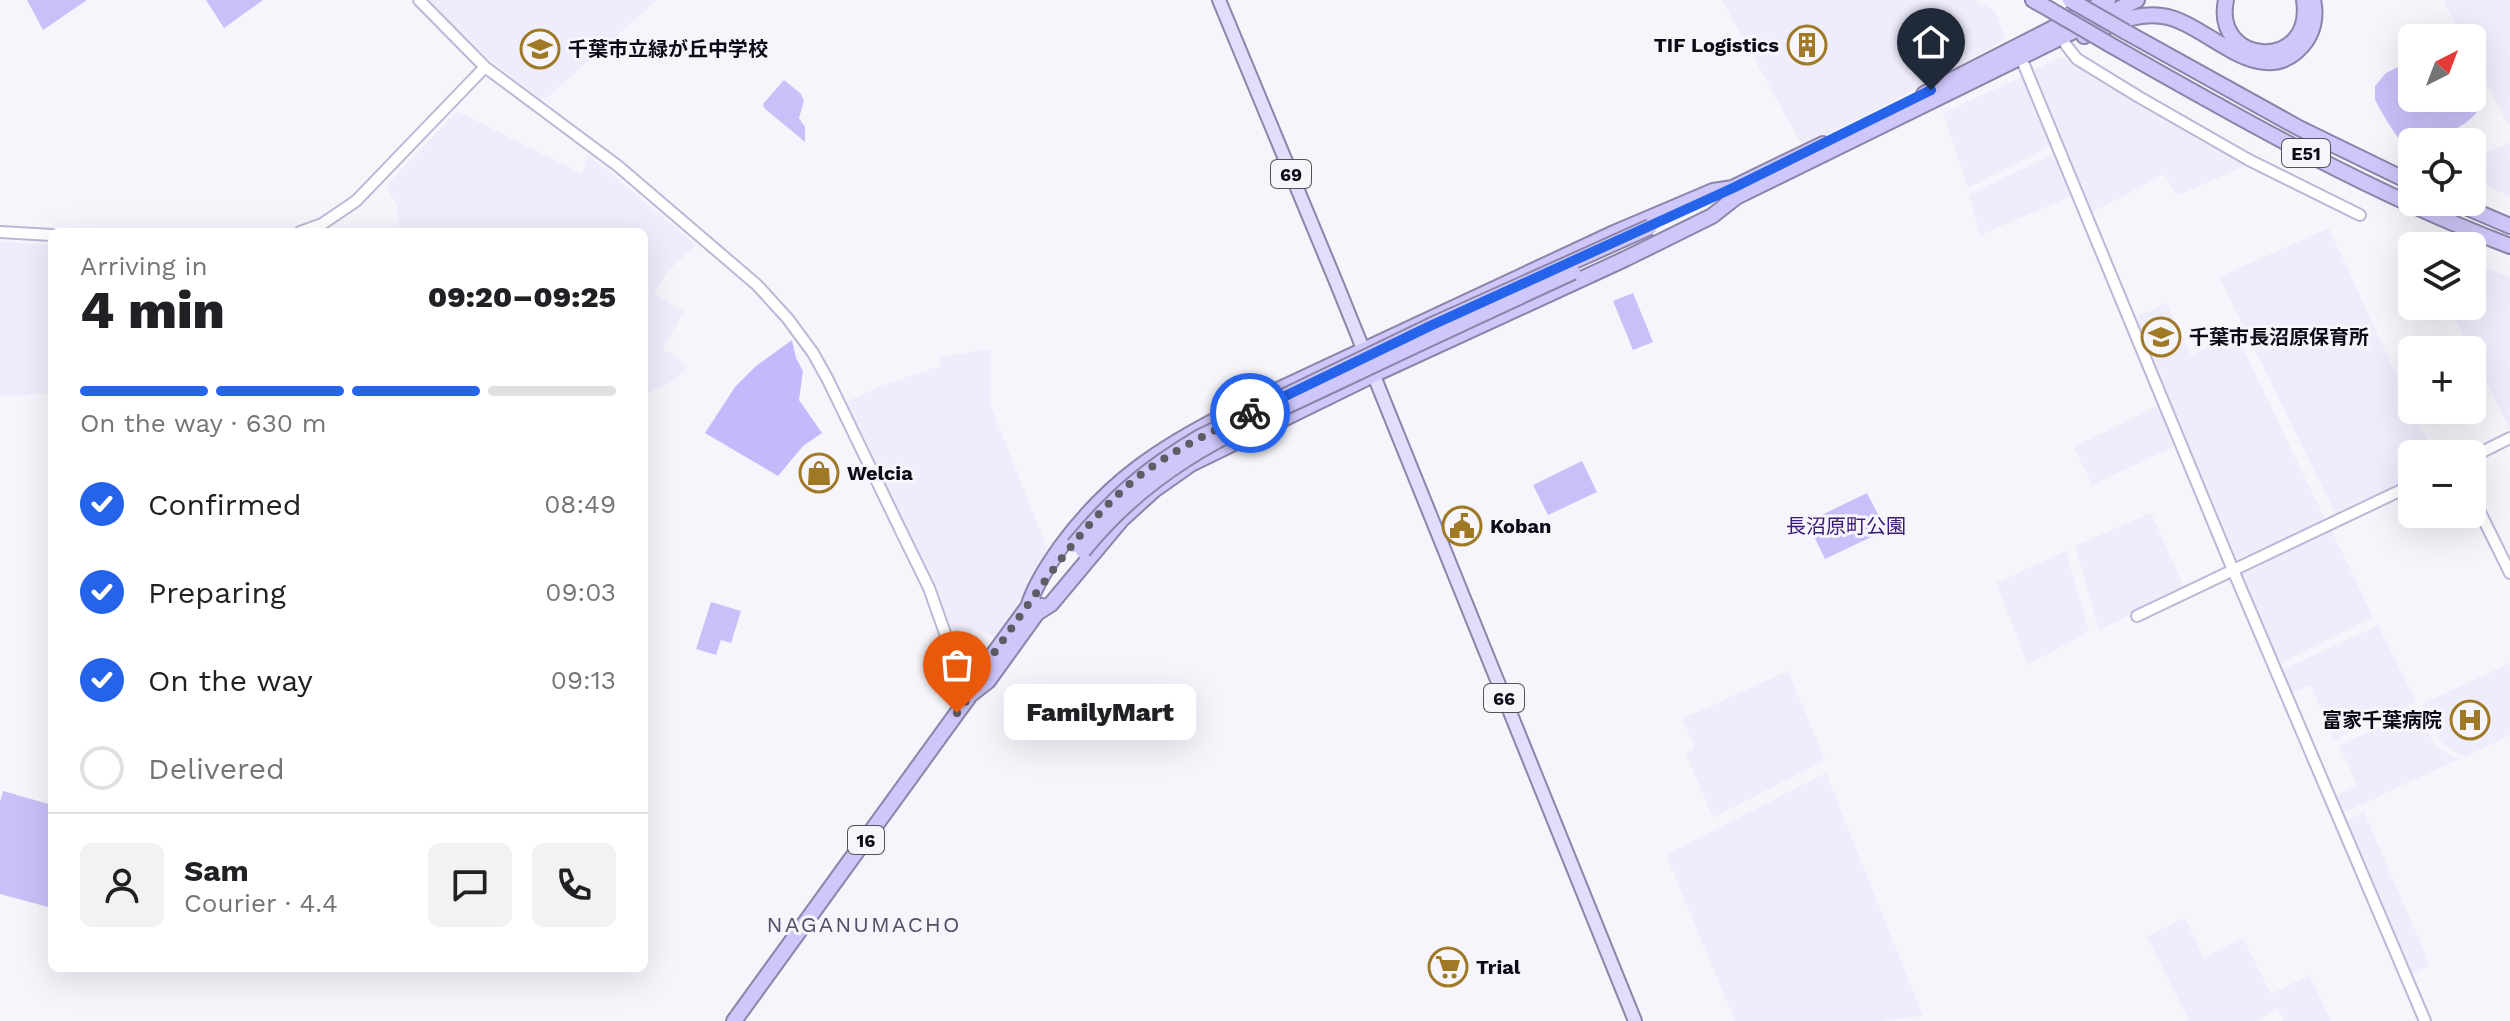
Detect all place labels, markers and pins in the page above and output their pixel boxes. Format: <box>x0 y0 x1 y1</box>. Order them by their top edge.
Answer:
pin <box>1897 8 1965 90</box>
building icon: TIF Logistics <box>1786 24 1828 66</box>
school or university icon: 千葉市立緑が丘中学校 <box>519 28 561 70</box>
place label: TIF Logistics <box>1654 33 1779 57</box>
place label: 千葉市立緑が丘中学校 <box>568 37 768 61</box>
school or university icon: 千葉市長沼原保育所 <box>2140 316 2182 358</box>
place label: 千葉市長沼原保育所 <box>2189 325 2369 349</box>
shop icon: Welcia <box>798 452 840 494</box>
place label: Welcia <box>847 461 913 485</box>
public building icon: Koban <box>1441 505 1483 547</box>
place label: Koban <box>1490 514 1551 538</box>
pin <box>923 631 991 713</box>
callout: FamilyMart <box>1005 685 1197 741</box>
hospital icon: 富家千葉病院 <box>2449 699 2491 741</box>
place label: 富家千葉病院 <box>2322 708 2442 732</box>
supermarket icon: Trial <box>1427 946 1469 988</box>
place label: Trial <box>1476 955 1521 979</box>

